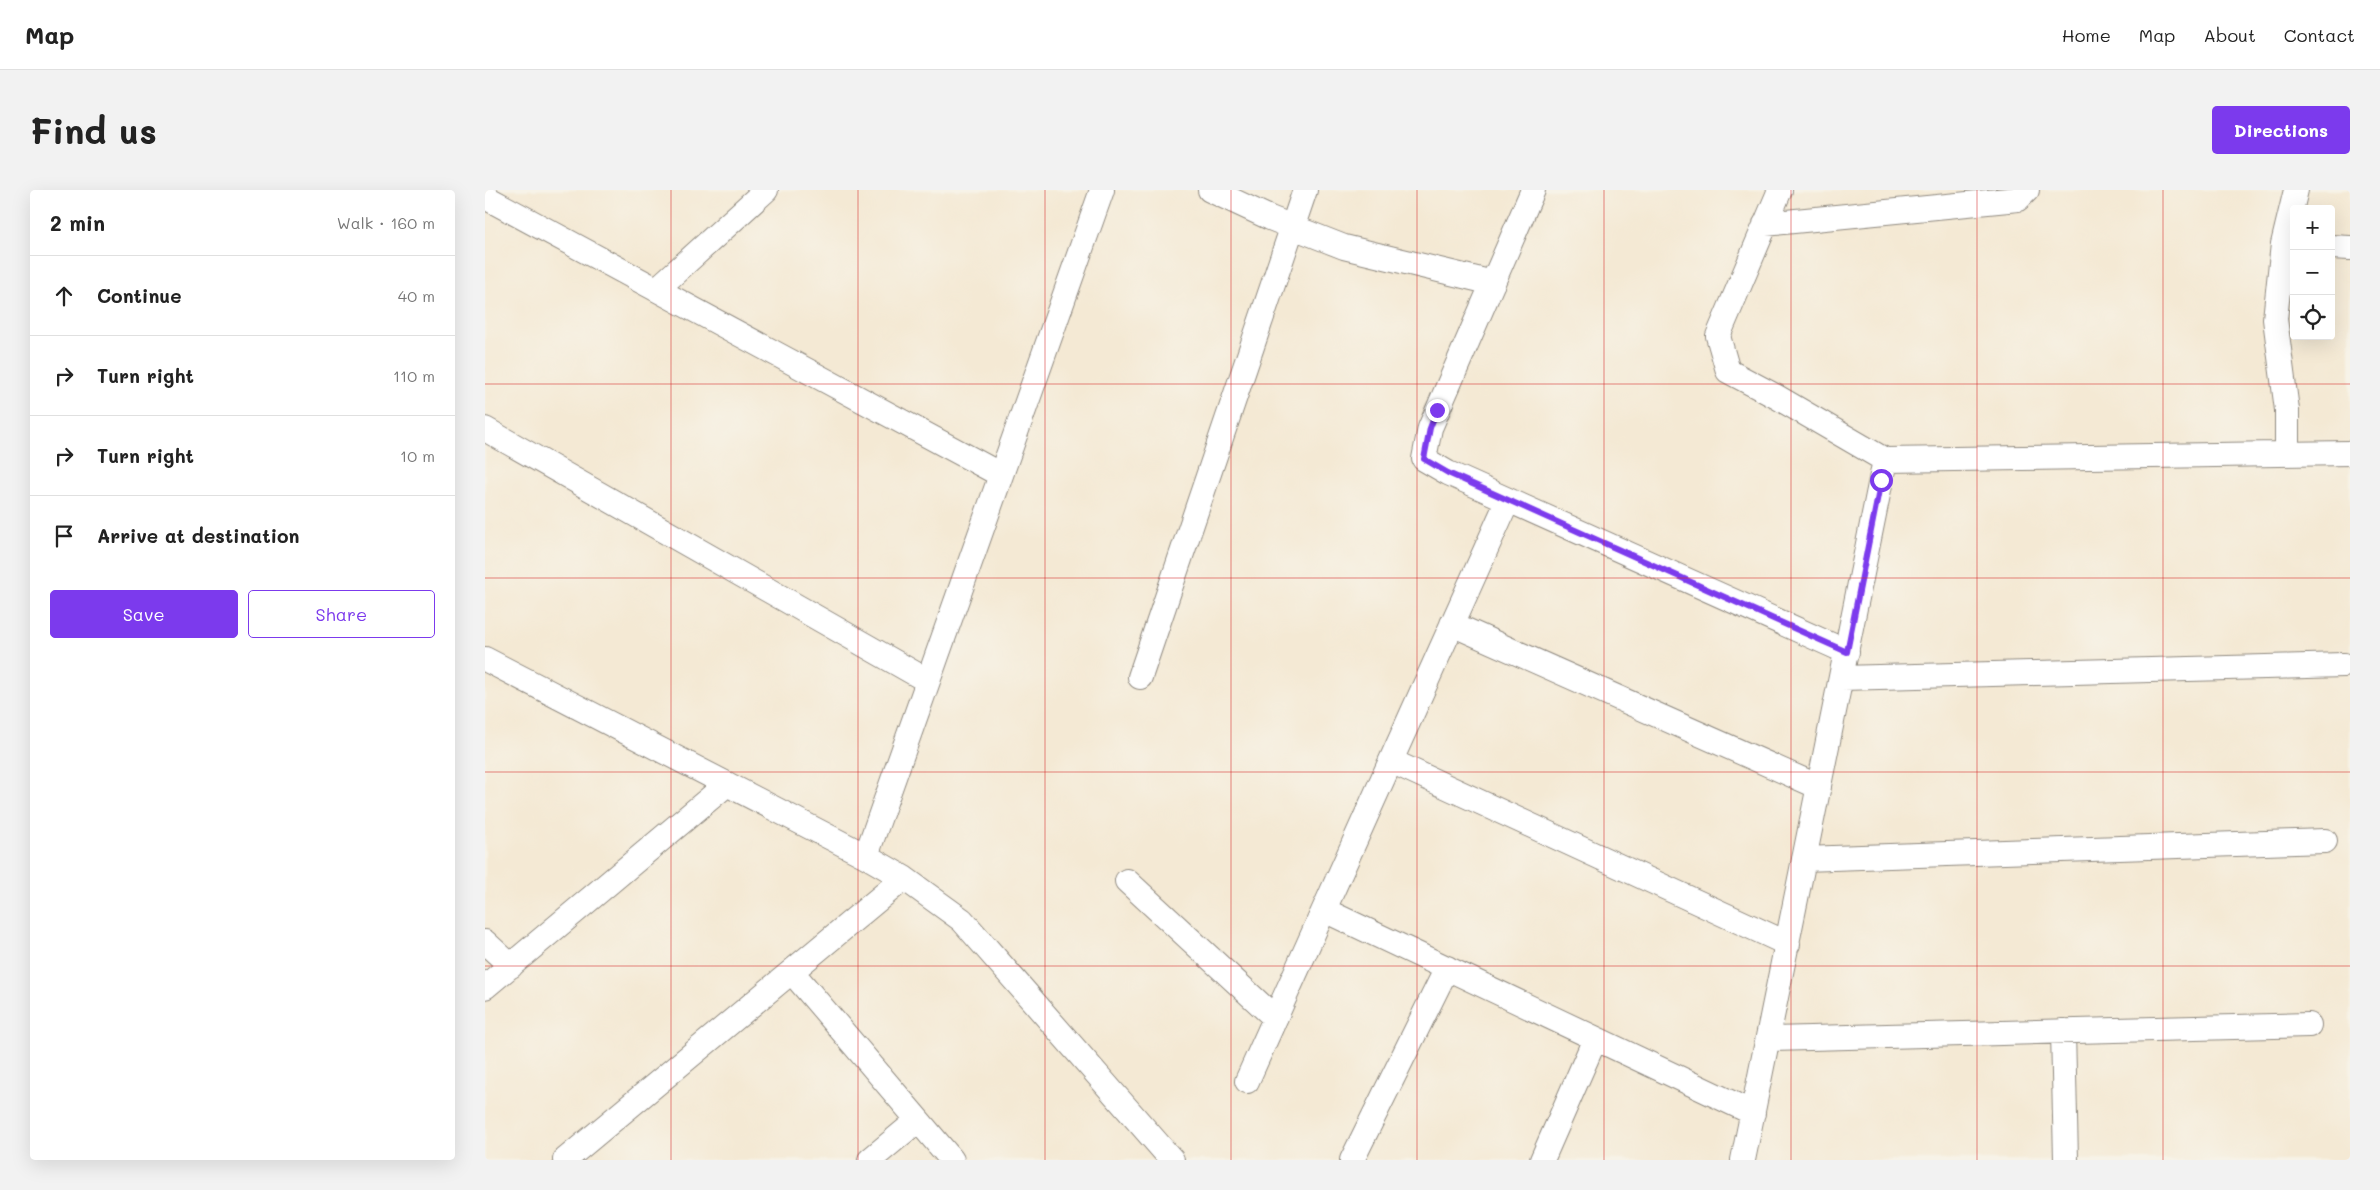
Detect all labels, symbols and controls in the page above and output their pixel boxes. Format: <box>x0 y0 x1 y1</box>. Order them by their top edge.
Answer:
text: Map <box>25 19 74 50</box>
text: Home <box>2062 23 2111 47</box>
text: Map <box>2139 23 2175 47</box>
text: About <box>2203 23 2256 47</box>
text: Contact <box>2284 23 2355 47</box>
button: Directions <box>2212 106 2350 154</box>
text: Find us <box>30 107 157 153</box>
map controls <box>2290 205 2335 340</box>
button: + <box>2290 205 2335 250</box>
text: 2 min <box>50 209 105 236</box>
text: Walk · 160 m <box>337 212 435 233</box>
button: − <box>2290 250 2335 295</box>
icon: ahead <box>50 282 78 310</box>
text: Continue <box>97 283 182 308</box>
text: 40 m <box>398 285 435 306</box>
button: locate <box>2290 295 2335 340</box>
icon: right <box>50 362 78 390</box>
text: Turn right <box>97 363 194 388</box>
text: 110 m <box>393 365 435 386</box>
route end <box>1426 399 1449 422</box>
icon: right <box>50 442 78 470</box>
text: Turn right <box>97 443 194 468</box>
text: 10 m <box>400 445 435 466</box>
route start <box>1870 469 1893 492</box>
icon: arrive <box>50 522 78 550</box>
text: Arrive at destination <box>97 523 300 548</box>
button: Save <box>50 590 238 638</box>
button: Share <box>248 590 435 638</box>

